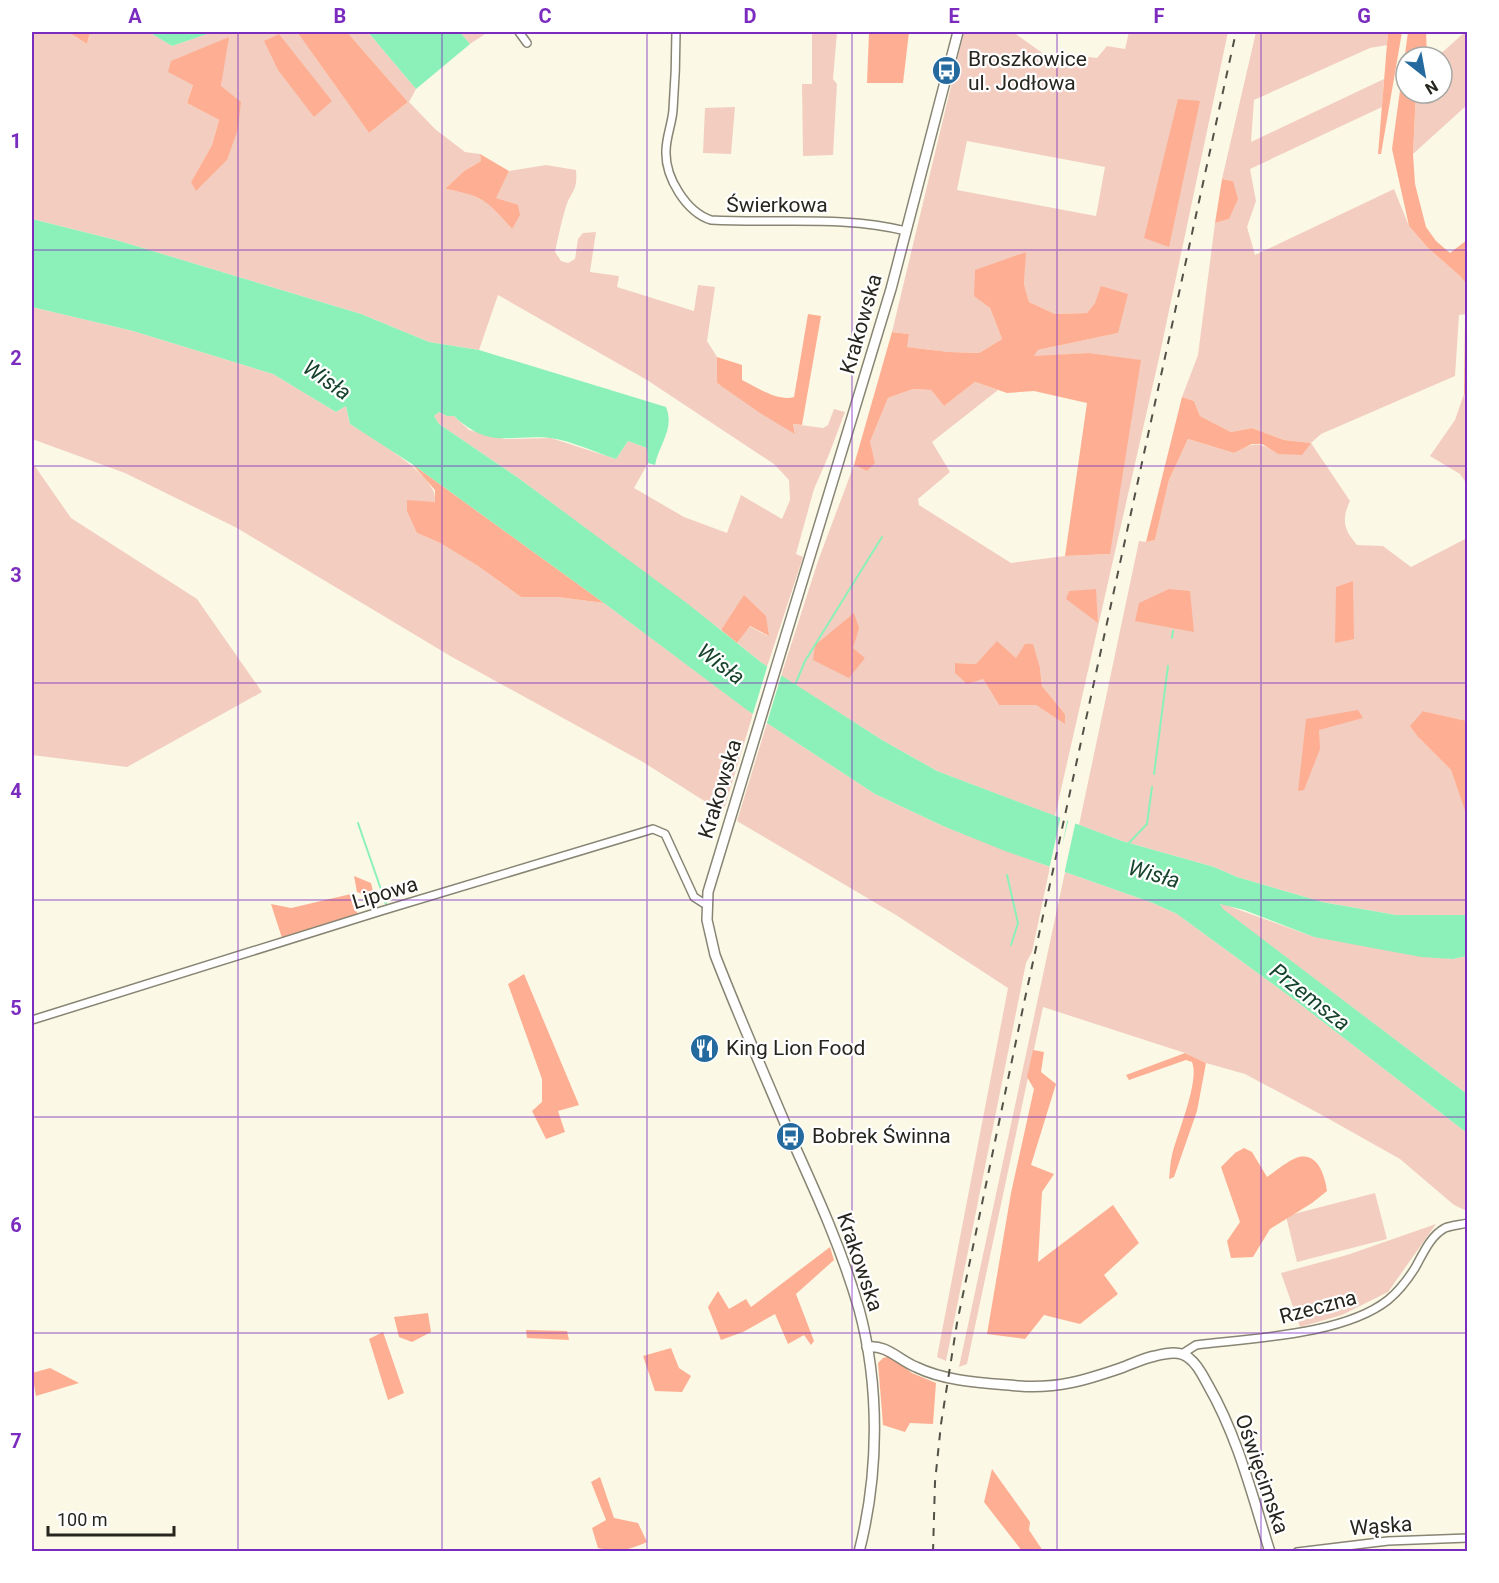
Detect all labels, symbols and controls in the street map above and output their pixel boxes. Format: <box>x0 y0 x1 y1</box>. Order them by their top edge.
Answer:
text: A <box>128 4 142 28</box>
text: B <box>334 4 346 28</box>
text: C <box>538 4 552 28</box>
text: D <box>744 4 757 28</box>
text: E <box>948 4 960 28</box>
text: F <box>1154 4 1165 28</box>
text: G <box>1357 4 1371 28</box>
north arrow <box>1394 45 1454 105</box>
place label: Broszkowice ul. Jodłowa <box>968 47 1087 95</box>
bus stop icon: Broszkowice ul. Jodłowa <box>931 55 963 87</box>
text: N <box>1422 76 1441 98</box>
text: 1 <box>10 129 22 153</box>
street label: Świerkowa <box>726 193 828 217</box>
street label: Krakowska <box>835 271 887 377</box>
text: 2 <box>10 346 22 370</box>
water label: Wisła <box>298 355 356 405</box>
text: 3 <box>10 563 22 587</box>
water label: Wisła <box>693 638 749 690</box>
street label: Krakowska <box>694 736 746 842</box>
text: 4 <box>10 779 22 803</box>
water label: Wisła <box>1125 855 1183 893</box>
street label: Lipowa <box>349 872 421 914</box>
water label: Przemsza <box>1265 958 1355 1036</box>
text: 5 <box>10 996 22 1020</box>
restaurant icon: King Lion Food <box>689 1032 721 1064</box>
place label: King Lion Food <box>726 1036 865 1060</box>
bus stop icon: Bobrek Świnna <box>775 1120 807 1152</box>
place label: Bobrek Świnna <box>812 1124 951 1148</box>
street label: Krakowska <box>832 1210 888 1314</box>
text: 6 <box>10 1213 22 1237</box>
street label: Rzeczna <box>1277 1285 1359 1329</box>
street label: Oświęcimska <box>1230 1411 1294 1537</box>
text: 7 <box>10 1429 22 1453</box>
scale bar <box>48 1499 174 1537</box>
text: 100 m <box>57 1509 108 1530</box>
street label: Wąska <box>1349 1512 1413 1540</box>

